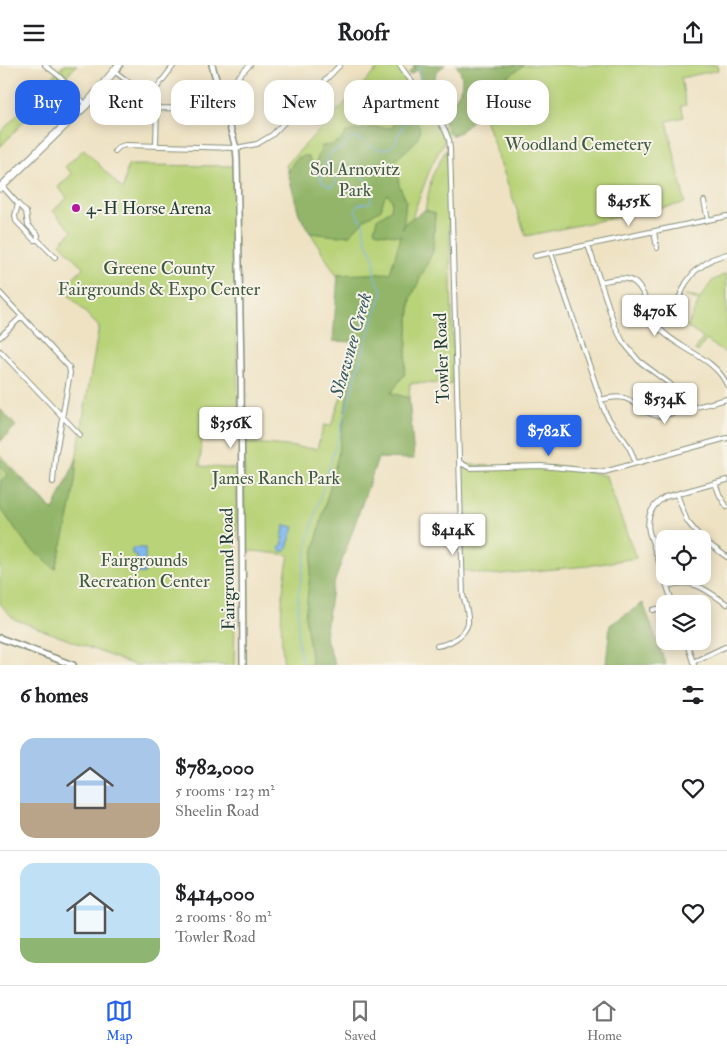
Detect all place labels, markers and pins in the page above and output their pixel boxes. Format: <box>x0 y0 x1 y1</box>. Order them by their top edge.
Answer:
pin: $455K <box>594 185 664 227</box>
place label: 4-H Horse Arena <box>86 197 212 220</box>
marker: 4-H Horse Arena <box>70 202 82 214</box>
pin: $470K <box>620 295 690 337</box>
pin: $534K <box>630 383 700 425</box>
pin: $356K <box>196 407 266 449</box>
pin: $782K <box>514 415 584 457</box>
pin: $414K <box>418 513 488 556</box>

